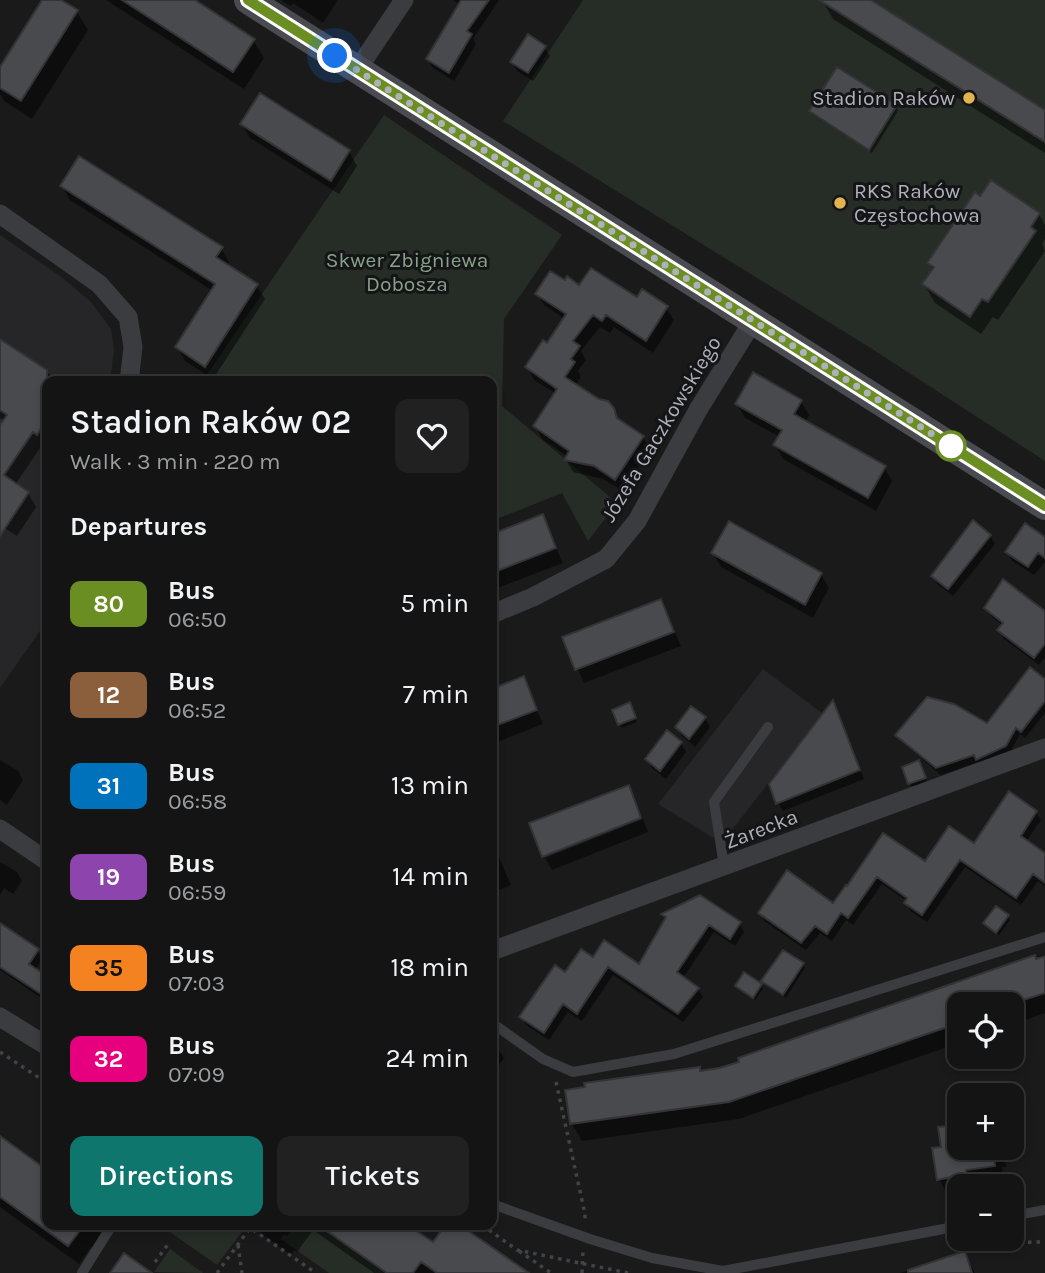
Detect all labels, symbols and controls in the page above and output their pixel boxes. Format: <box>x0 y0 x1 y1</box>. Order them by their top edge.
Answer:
your location <box>317 38 352 73</box>
place label: Stadion Raków <box>812 86 955 110</box>
marker: Stadion Raków <box>961 90 977 106</box>
place label: RKS Raków Częstochowa <box>854 179 980 227</box>
marker: RKS Raków Częstochowa <box>832 195 848 211</box>
park label: Skwer Zbigniewa Dobosza <box>326 248 488 296</box>
street label: Józefa Gaczkowskiego <box>596 332 726 526</box>
button: heart <box>395 399 469 473</box>
text: Stadion Raków 02 <box>70 403 351 441</box>
unlabelled marker <box>936 431 966 461</box>
text: Walk · 3 min · 220 m <box>70 448 281 475</box>
text: Departures <box>70 511 207 542</box>
text: Bus <box>168 575 215 606</box>
text: 5 min <box>400 588 469 619</box>
text: 80 <box>93 590 124 618</box>
text: 06:50 <box>168 606 227 633</box>
text: Bus <box>168 666 215 697</box>
text: 7 min <box>403 679 469 710</box>
text: 12 <box>97 681 120 709</box>
text: 06:52 <box>168 697 226 724</box>
text: Bus <box>168 757 215 788</box>
text: 13 min <box>391 770 469 801</box>
text: 31 <box>97 772 120 800</box>
text: 06:58 <box>168 788 227 815</box>
street label: Żarecka <box>721 804 801 854</box>
text: Bus <box>168 848 215 879</box>
text: 14 min <box>392 861 469 892</box>
text: 19 <box>97 863 120 891</box>
text: 06:59 <box>168 879 226 906</box>
text: Bus <box>168 939 215 970</box>
text: 18 min <box>390 952 469 983</box>
text: 35 <box>94 954 123 982</box>
text: 07:03 <box>168 970 225 997</box>
map controls <box>947 992 1024 1251</box>
button: locate <box>947 992 1024 1069</box>
text: Bus <box>168 1030 215 1061</box>
text: 24 min <box>385 1043 469 1074</box>
text: 32 <box>94 1045 123 1073</box>
text: 07:09 <box>168 1061 225 1088</box>
button: + <box>947 1083 1024 1160</box>
button: Directions <box>70 1136 263 1216</box>
button: Tickets <box>277 1136 469 1216</box>
button: − <box>947 1174 1024 1251</box>

